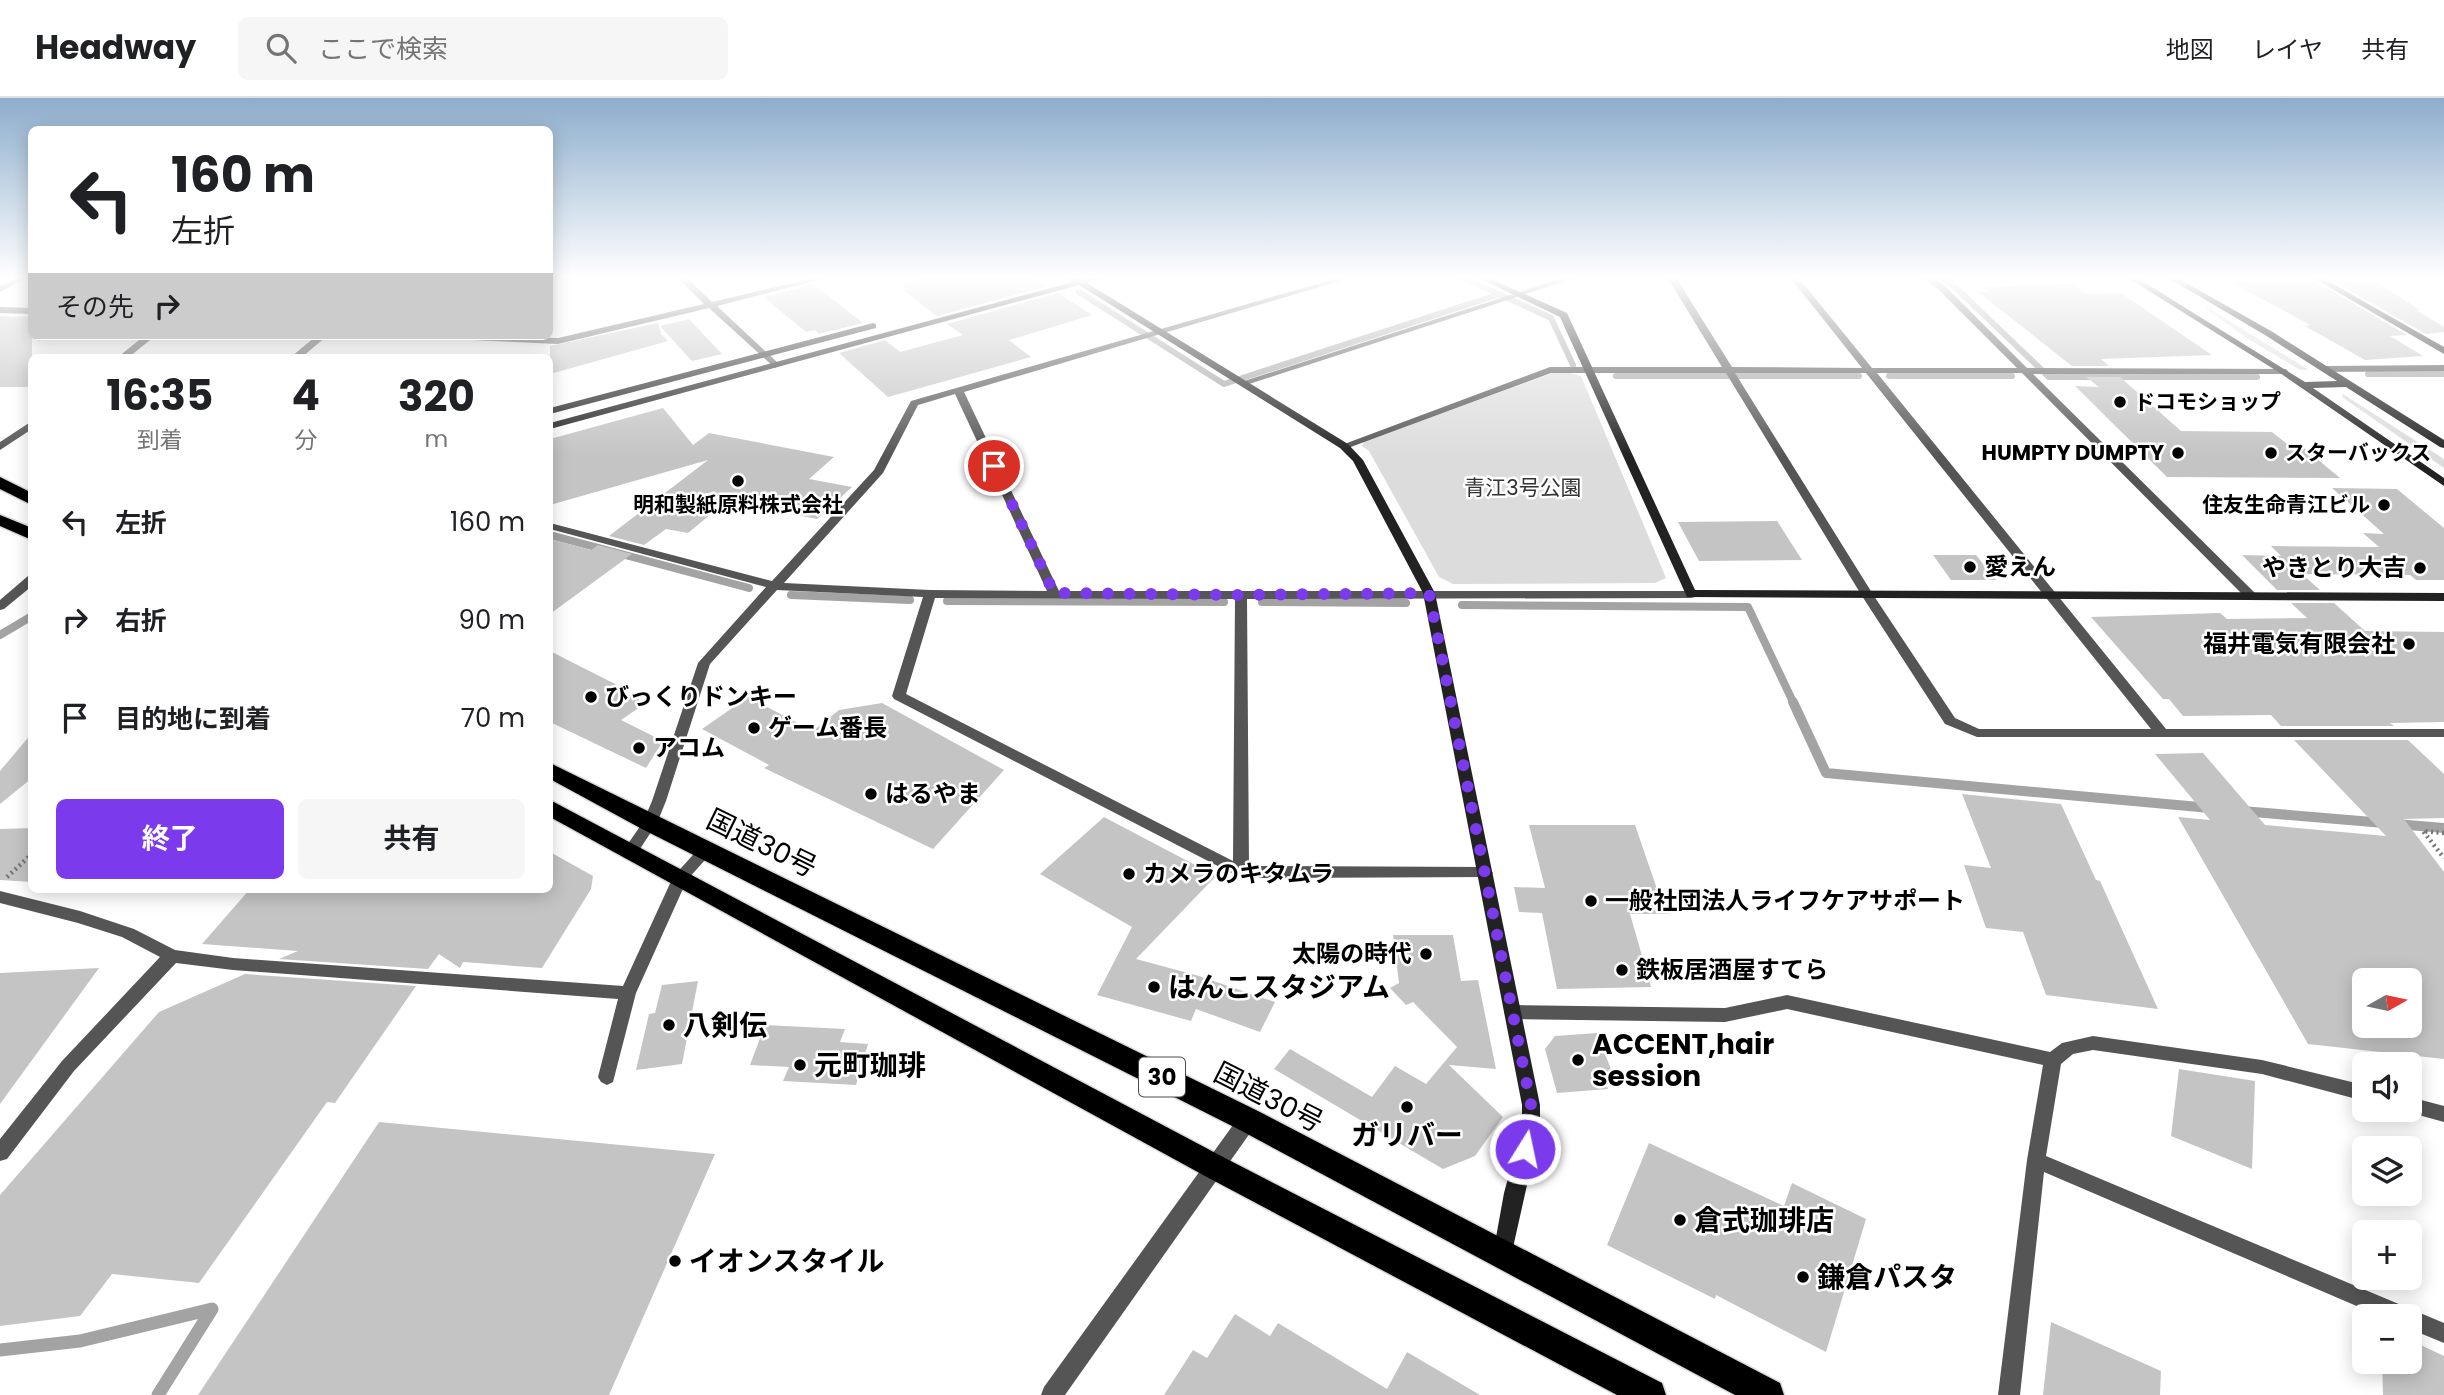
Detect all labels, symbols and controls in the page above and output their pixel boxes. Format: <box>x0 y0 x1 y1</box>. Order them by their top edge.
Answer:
search box <box>238 17 728 80</box>
text: Headway <box>35 24 196 71</box>
icon: search <box>262 29 300 67</box>
text: ここで検索 <box>318 31 448 67</box>
text: 地図 <box>2166 33 2214 66</box>
text: レイヤ <box>2252 33 2323 66</box>
text: 共有 <box>2361 33 2409 66</box>
text: 160 m <box>171 141 315 209</box>
icon: left <box>56 154 147 245</box>
text: 左折 <box>171 208 235 253</box>
icon: right <box>148 287 186 325</box>
text: その先 <box>56 289 134 325</box>
text: 16:35 <box>106 366 213 425</box>
text: 4 <box>291 366 320 425</box>
text: 320 <box>398 367 475 426</box>
place label: ドコモショップ <box>2134 387 2281 416</box>
marker: ドコモショップ <box>2112 394 2128 410</box>
text: m <box>425 423 448 455</box>
text: 到着 <box>137 424 183 456</box>
text: 分 <box>294 424 317 456</box>
pin <box>964 436 1024 496</box>
place label: HUMPTY DUMPTY <box>1982 438 2164 467</box>
place label: スターバックス <box>2285 438 2431 467</box>
marker: HUMPTY DUMPTY <box>2170 445 2186 461</box>
marker: スターバックス <box>2263 445 2279 461</box>
icon: arrive <box>975 447 1013 485</box>
marker: 明和製紙原料株式会社 <box>730 473 746 489</box>
park label: 青江3号公園 <box>1464 473 1582 502</box>
place label: 明和製紙原料株式会社 <box>633 490 843 519</box>
place label: 住友生命青江ビル <box>2202 490 2370 519</box>
marker: 住友生命青江ビル <box>2376 497 2392 513</box>
icon: left <box>56 503 94 541</box>
text: 160 m <box>450 504 525 540</box>
text: 左折 <box>115 505 167 541</box>
place label: 愛えん <box>1984 550 2056 583</box>
place label: やきとり大吉 <box>2262 551 2406 584</box>
marker: 愛えん <box>1962 559 1978 575</box>
marker: やきとり大吉 <box>2412 560 2428 576</box>
icon: right <box>56 601 94 639</box>
text: 90 m <box>459 602 525 638</box>
text: 右折 <box>115 603 167 639</box>
place label: 福井電気有限会社 <box>2203 627 2395 660</box>
marker: 福井電気有限会社 <box>2401 636 2417 652</box>
place label: びっくりドンキー <box>605 680 797 713</box>
marker: びっくりドンキー <box>583 689 599 705</box>
icon: arrive <box>56 699 94 737</box>
text: 70 m <box>461 700 525 736</box>
text: 目的地に到着 <box>115 701 271 737</box>
place label: ゲーム番長 <box>768 711 887 744</box>
marker: ゲーム番長 <box>746 720 762 736</box>
place label: アコム <box>653 731 725 764</box>
marker: アコム <box>631 740 647 756</box>
place label: はるやま <box>885 777 981 810</box>
marker: はるやま <box>863 786 879 802</box>
button: 終了 <box>56 799 284 879</box>
button: 共有 <box>298 799 525 879</box>
street label: 国道30号 <box>700 800 823 887</box>
place label: カメラのキタムラ <box>1143 857 1334 890</box>
marker: カメラのキタムラ <box>1121 866 1137 882</box>
place label: 一般社団法人ライフケアサポート <box>1605 884 1965 917</box>
marker: 一般社団法人ライフケアサポート <box>1583 893 1599 909</box>
place label: 太陽の時代 <box>1292 937 1412 970</box>
marker: 太陽の時代 <box>1418 946 1434 962</box>
place label: 鉄板居酒屋すてら <box>1636 953 1828 986</box>
marker: 鉄板居酒屋すてら <box>1614 962 1630 978</box>
place label: はんこスタジアム <box>1168 968 1390 1007</box>
north arrow <box>2352 968 2422 1038</box>
map controls <box>2352 968 2422 1374</box>
marker: はんこスタジアム <box>1146 979 1162 995</box>
place label: 八剣伝 <box>683 1006 767 1045</box>
marker: 八剣伝 <box>661 1017 677 1033</box>
place label: ACCENT,hair session <box>1592 1025 1774 1096</box>
place label: 元町珈琲 <box>814 1046 926 1085</box>
marker: ACCENT,hair session <box>1570 1052 1586 1068</box>
button: sound <box>2352 1052 2422 1122</box>
street label: 国道30号 <box>1207 1053 1330 1142</box>
marker: 元町珈琲 <box>792 1057 808 1073</box>
road number: 30 <box>1139 1058 1185 1096</box>
marker: ガリバー <box>1399 1099 1415 1115</box>
position arrow <box>1488 1112 1562 1186</box>
place label: ガリバー <box>1351 1116 1463 1155</box>
button: layers <box>2352 1136 2422 1206</box>
place label: 倉式珈琲店 <box>1694 1201 1834 1240</box>
marker: 倉式珈琲店 <box>1672 1212 1688 1228</box>
button: + <box>2352 1220 2422 1290</box>
place label: イオンスタイル <box>689 1242 884 1281</box>
marker: イオンスタイル <box>667 1253 683 1269</box>
place label: 鎌倉パスタ <box>1817 1258 1957 1297</box>
marker: 鎌倉パスタ <box>1795 1269 1811 1285</box>
button: − <box>2352 1304 2422 1374</box>

